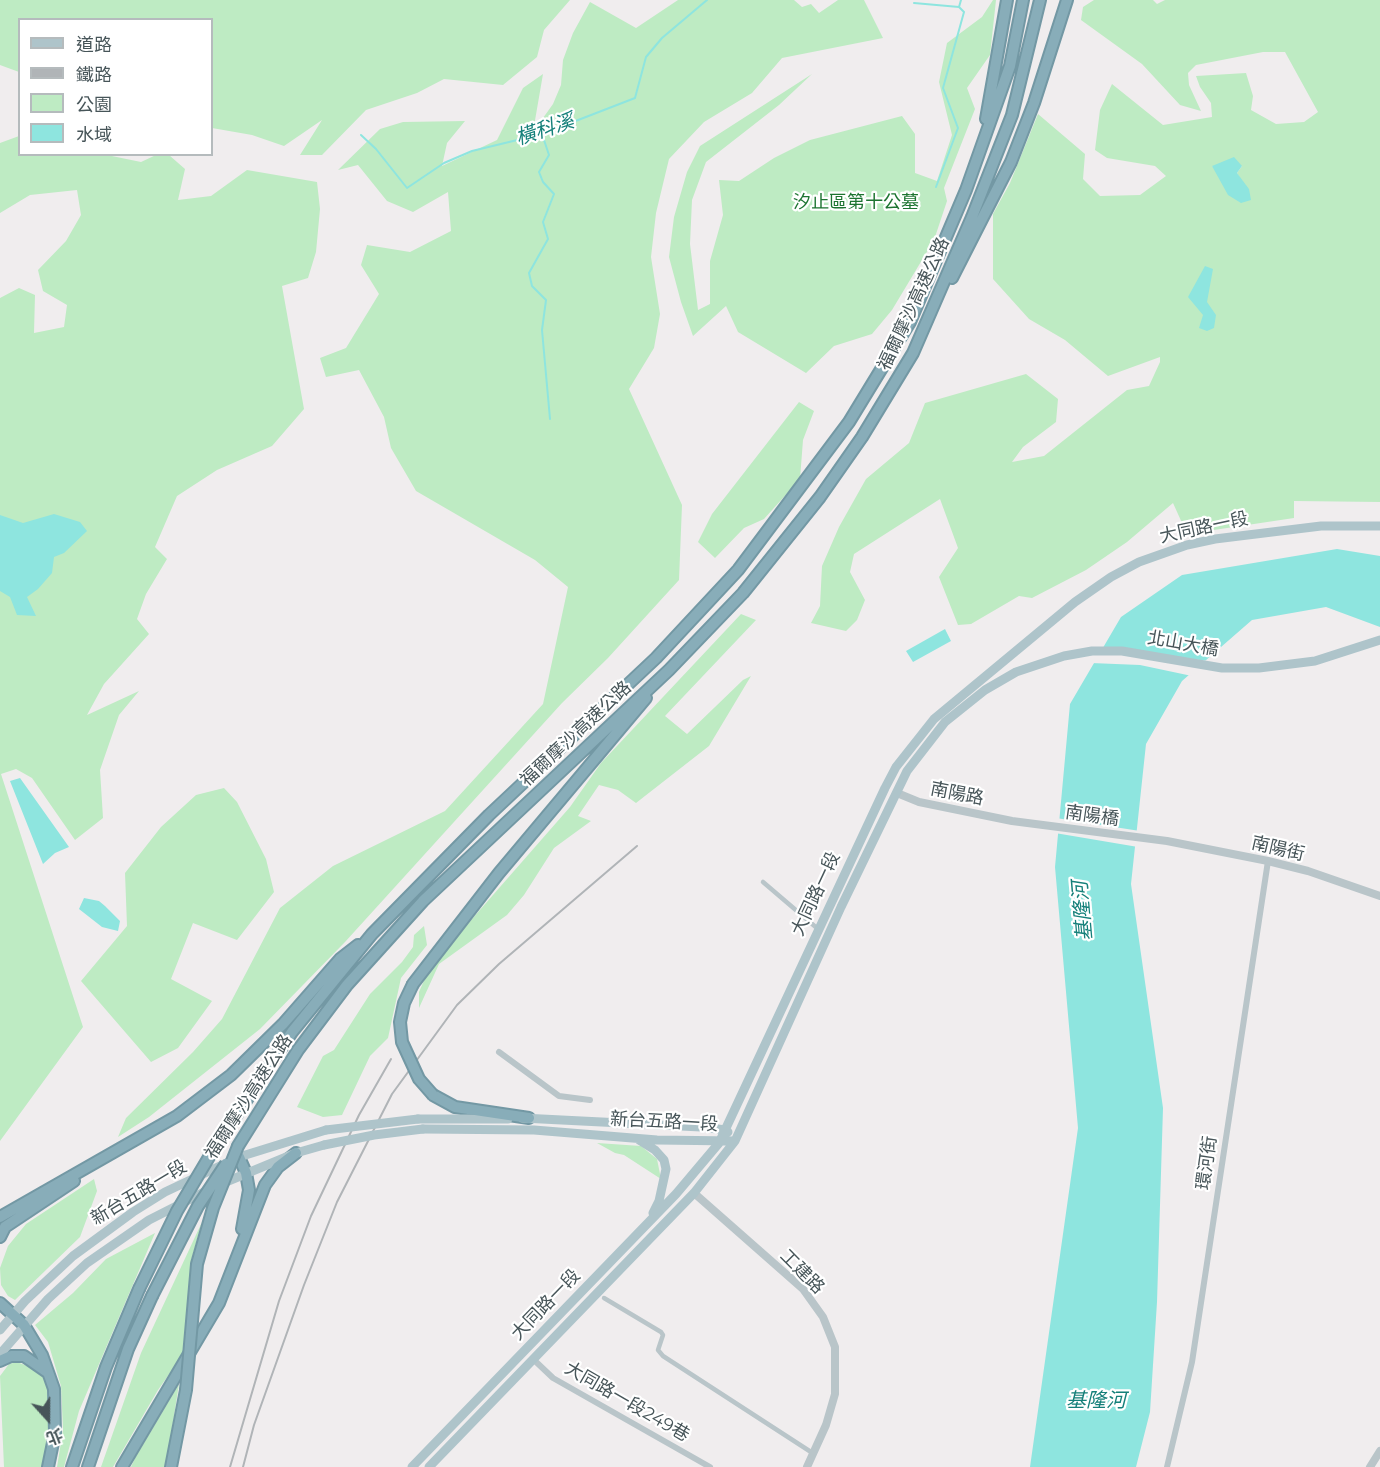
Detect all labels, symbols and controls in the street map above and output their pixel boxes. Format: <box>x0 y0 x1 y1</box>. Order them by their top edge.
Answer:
legend <box>18 18 213 156</box>
text: 道路 <box>76 34 112 56</box>
text: 鐵路 <box>76 64 112 86</box>
text: 公園 <box>76 94 112 116</box>
water label: 橫科溪 <box>513 109 577 151</box>
text: 水域 <box>76 124 112 146</box>
park label: 汐止區第十公墓 <box>793 192 919 214</box>
street label: 福爾摩沙高速公路 <box>874 234 954 374</box>
street label: 大同路一段 <box>1158 508 1250 548</box>
street label: 北山大橋 <box>1146 627 1220 661</box>
street label: 福爾摩沙高速公路 <box>516 677 636 791</box>
street label: 南陽路 <box>928 778 986 810</box>
street label: 南陽橋 <box>1064 802 1120 830</box>
street label: 南陽街 <box>1249 832 1307 866</box>
street label: 大同路一段 <box>787 849 845 939</box>
water label: 基隆河 <box>1068 880 1098 942</box>
street label: 福爾摩沙高速公路 <box>201 1031 297 1163</box>
street label: 新台五路一段 <box>610 1108 718 1136</box>
street label: 環河街 <box>1193 1135 1221 1191</box>
street label: 新台五路一段 <box>87 1156 191 1230</box>
street label: 工建路 <box>775 1245 829 1299</box>
street label: 大同路一段 <box>507 1265 585 1345</box>
street label: 大同路一段249巷 <box>561 1358 693 1446</box>
north arrow <box>18 1389 78 1449</box>
water label: 基隆河 <box>1066 1389 1126 1413</box>
text: 北 <box>44 1425 66 1448</box>

